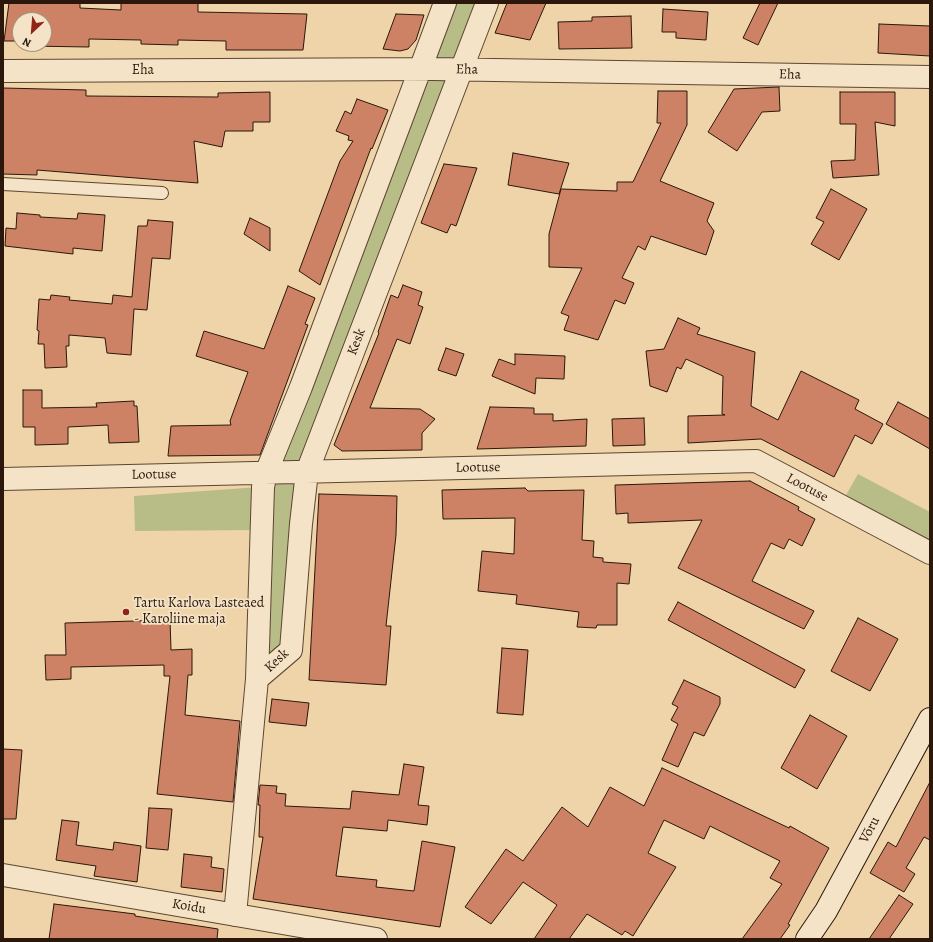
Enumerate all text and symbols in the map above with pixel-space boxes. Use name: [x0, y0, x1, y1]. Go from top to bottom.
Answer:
north arrow: [12, 12, 52, 52]
text: N: [20, 34, 34, 51]
street label: Eha: [456, 61, 478, 79]
street label: Eha: [132, 63, 154, 79]
street label: Eha: [779, 66, 801, 84]
street label: Kesk: [344, 326, 370, 358]
street label: Lootuse: [455, 459, 501, 477]
street label: Lootuse: [131, 466, 177, 484]
street label: Lootuse: [783, 470, 831, 506]
place label: Tartu Karlova Lasteaed - Karoliine maja: [134, 596, 264, 628]
marker: Tartu Karlova Lasteaed - Karoliine maja: [121, 607, 131, 617]
street label: Kesk: [261, 646, 293, 676]
street label: Võru: [856, 814, 884, 846]
street label: Koidu: [171, 896, 207, 918]

